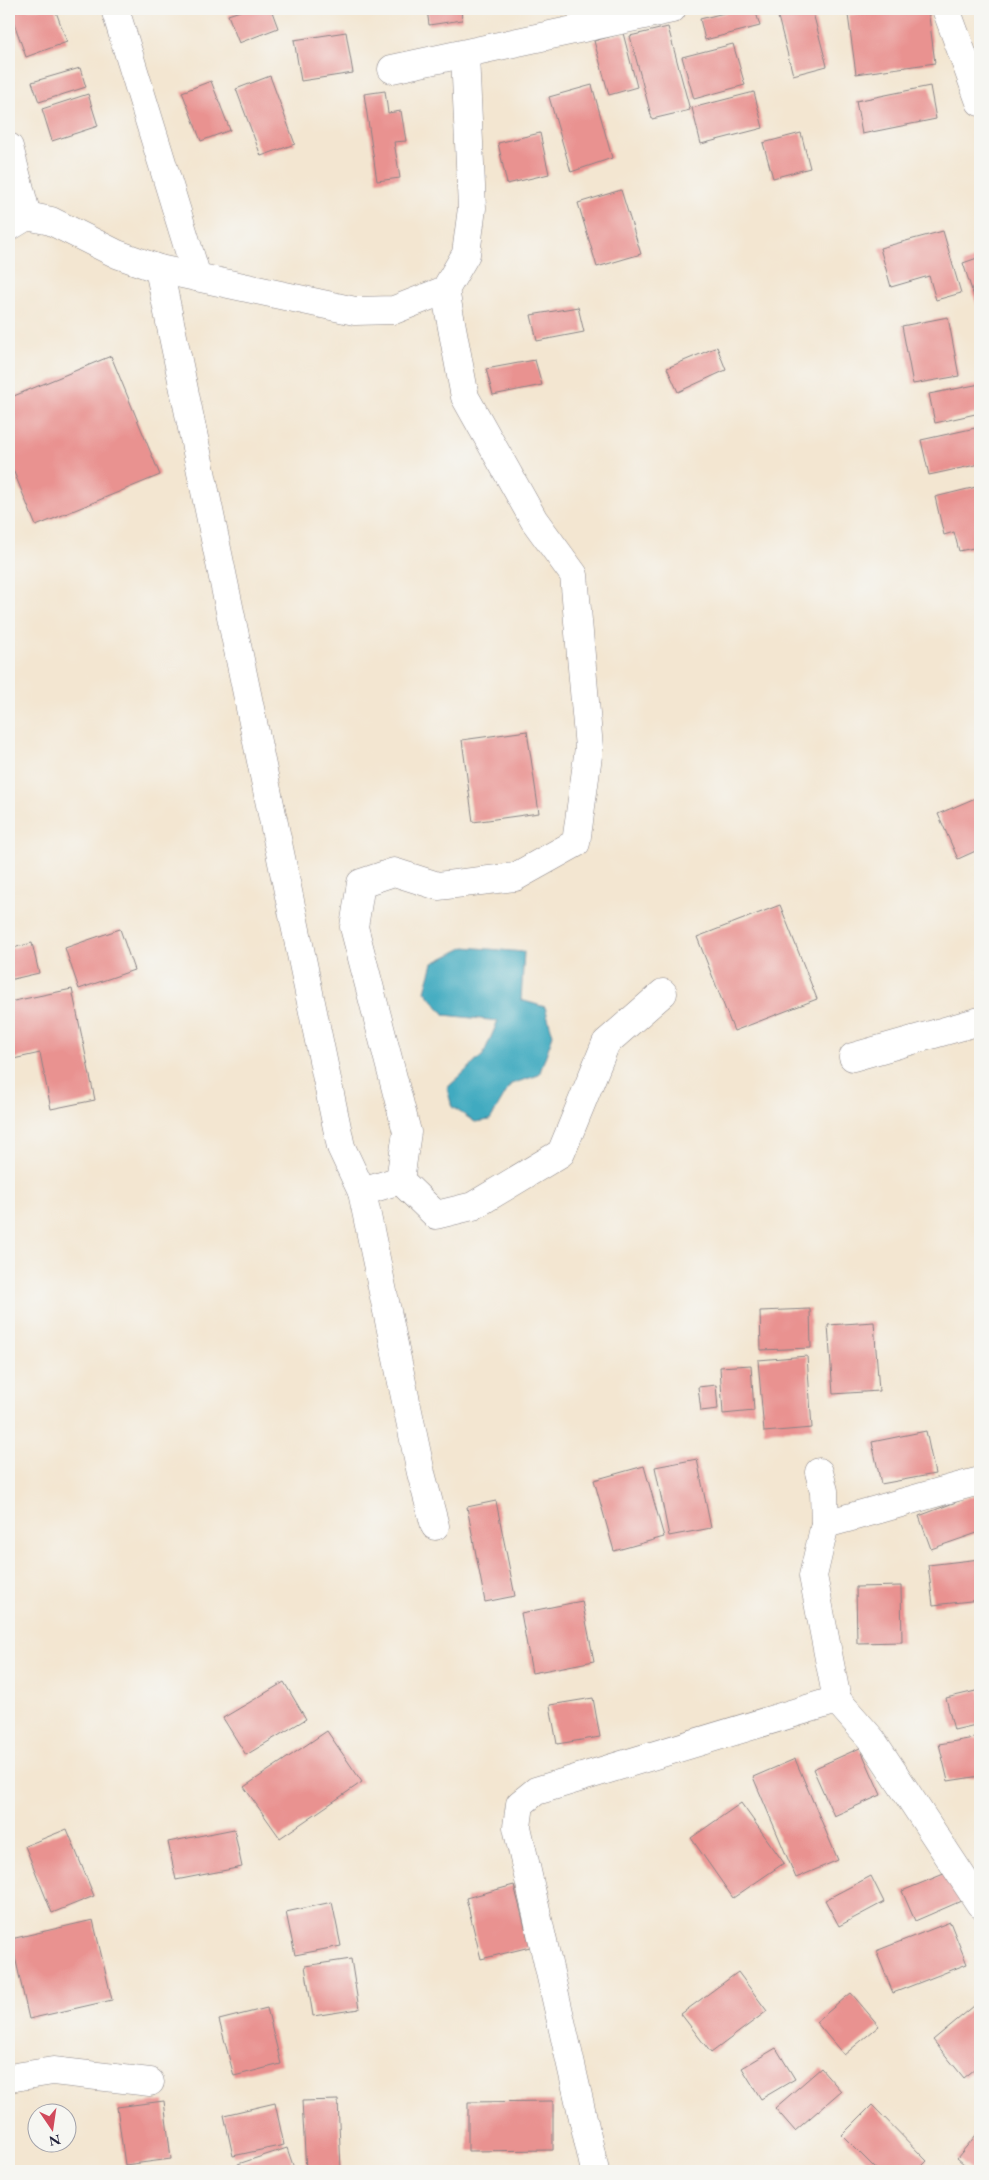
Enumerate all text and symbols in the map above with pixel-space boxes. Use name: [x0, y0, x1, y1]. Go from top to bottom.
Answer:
north arrow: [28, 2102, 78, 2152]
text: N: [47, 2131, 62, 2151]

